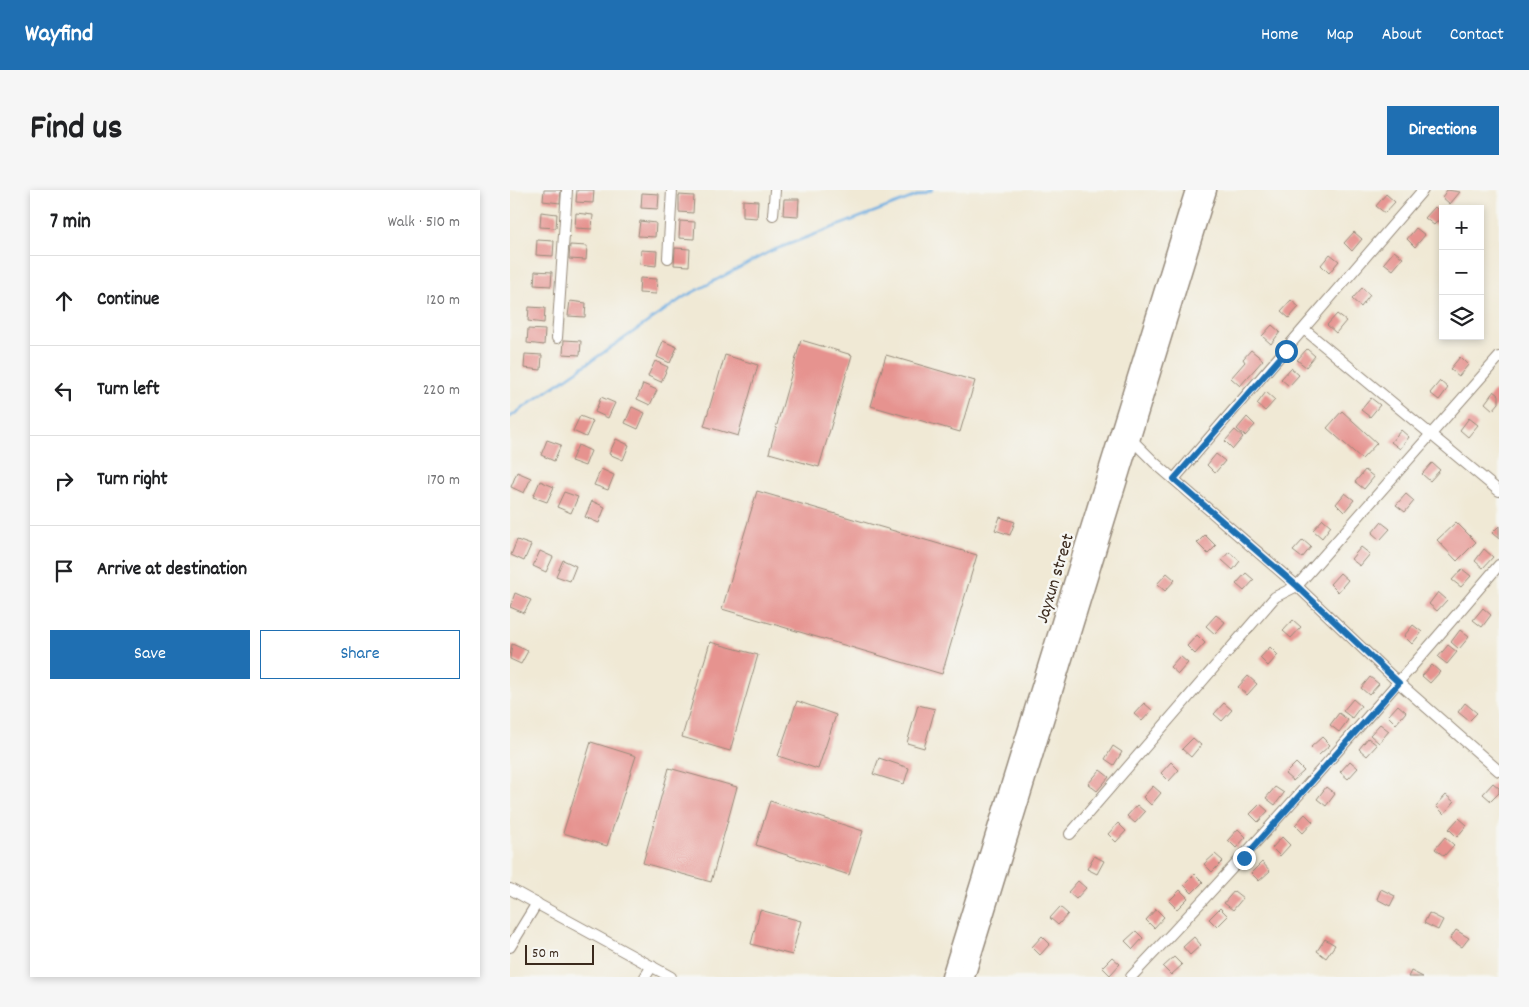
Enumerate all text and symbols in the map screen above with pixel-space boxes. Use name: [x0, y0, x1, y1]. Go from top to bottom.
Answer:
text: Wayfind: [25, 18, 93, 52]
text: Home: [1261, 23, 1298, 48]
text: Map: [1326, 23, 1354, 48]
text: About: [1382, 23, 1422, 48]
text: Contact: [1450, 23, 1504, 48]
text: Find us: [30, 105, 122, 155]
button: Directions: [1387, 106, 1499, 155]
map controls: [1439, 205, 1484, 340]
button: +: [1439, 205, 1484, 250]
text: 7 min: [50, 208, 91, 238]
text: Walk · 510 m: [388, 211, 460, 234]
button: −: [1439, 250, 1484, 295]
icon: ahead: [50, 287, 78, 315]
text: Continue: [97, 287, 159, 314]
text: 120 m: [426, 289, 460, 312]
button: layers: [1439, 295, 1484, 340]
route start: [1275, 340, 1298, 363]
icon: left: [50, 377, 78, 405]
text: Turn left: [97, 377, 160, 404]
text: 220 m: [423, 379, 460, 402]
icon: right: [50, 467, 78, 495]
text: Turn right: [97, 467, 168, 494]
text: 170 m: [427, 469, 460, 492]
street label: Jayxun street: [1031, 530, 1082, 627]
icon: arrive: [50, 557, 78, 585]
text: Arrive at destination: [97, 557, 247, 584]
button: Save: [50, 630, 250, 679]
button: Share: [260, 630, 460, 679]
route end: [1233, 847, 1256, 870]
scale bar: [525, 942, 594, 965]
text: 50 m: [532, 944, 559, 964]

